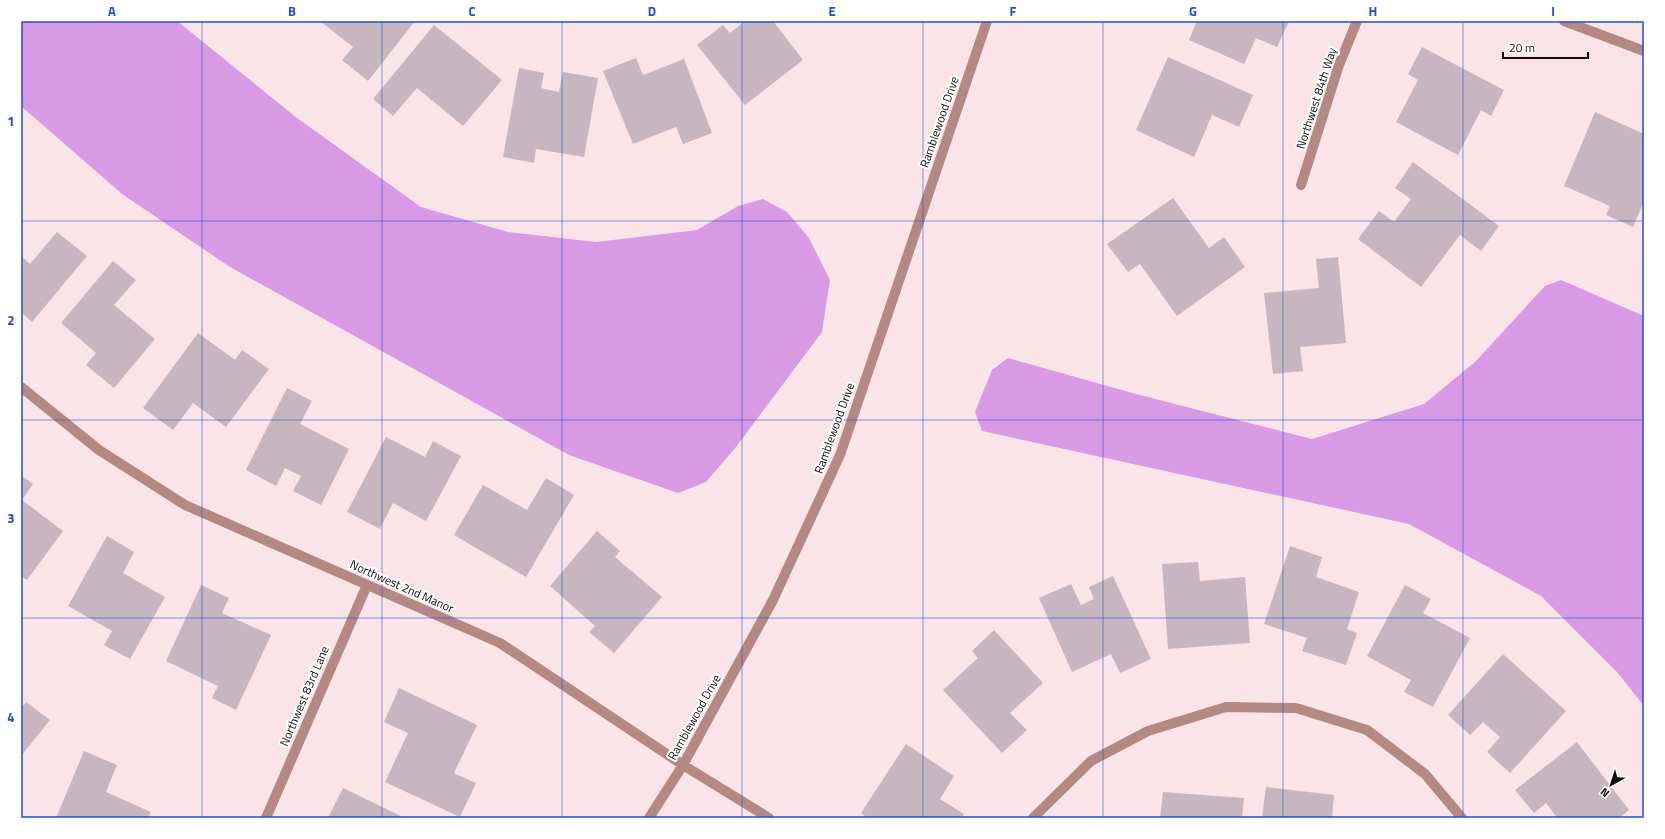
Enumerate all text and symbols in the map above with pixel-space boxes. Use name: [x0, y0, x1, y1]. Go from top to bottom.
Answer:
text: A: [108, 1, 116, 21]
text: B: [288, 1, 296, 21]
text: C: [468, 1, 476, 21]
text: D: [648, 1, 656, 21]
text: E: [828, 1, 836, 21]
text: F: [1010, 1, 1017, 21]
text: G: [1189, 1, 1197, 21]
text: H: [1369, 1, 1377, 21]
text: I: [1551, 1, 1555, 21]
scale bar: [1503, 34, 1588, 60]
text: 20 m: [1509, 38, 1535, 57]
street label: Northwest 84th Way: [1291, 45, 1341, 151]
street label: Ramblewood Drive: [914, 74, 964, 170]
text: 1: [7, 111, 15, 131]
text: 2: [7, 310, 15, 330]
street label: Ramblewood Drive: [809, 380, 859, 476]
text: 3: [7, 508, 15, 528]
street label: Northwest 2nd Manor: [347, 555, 457, 617]
street label: Northwest 83rd Lane: [274, 643, 334, 749]
street label: Ramblewood Drive: [663, 671, 725, 763]
text: 4: [7, 707, 15, 727]
north arrow: [1591, 765, 1631, 805]
text: N: [1597, 784, 1613, 801]

